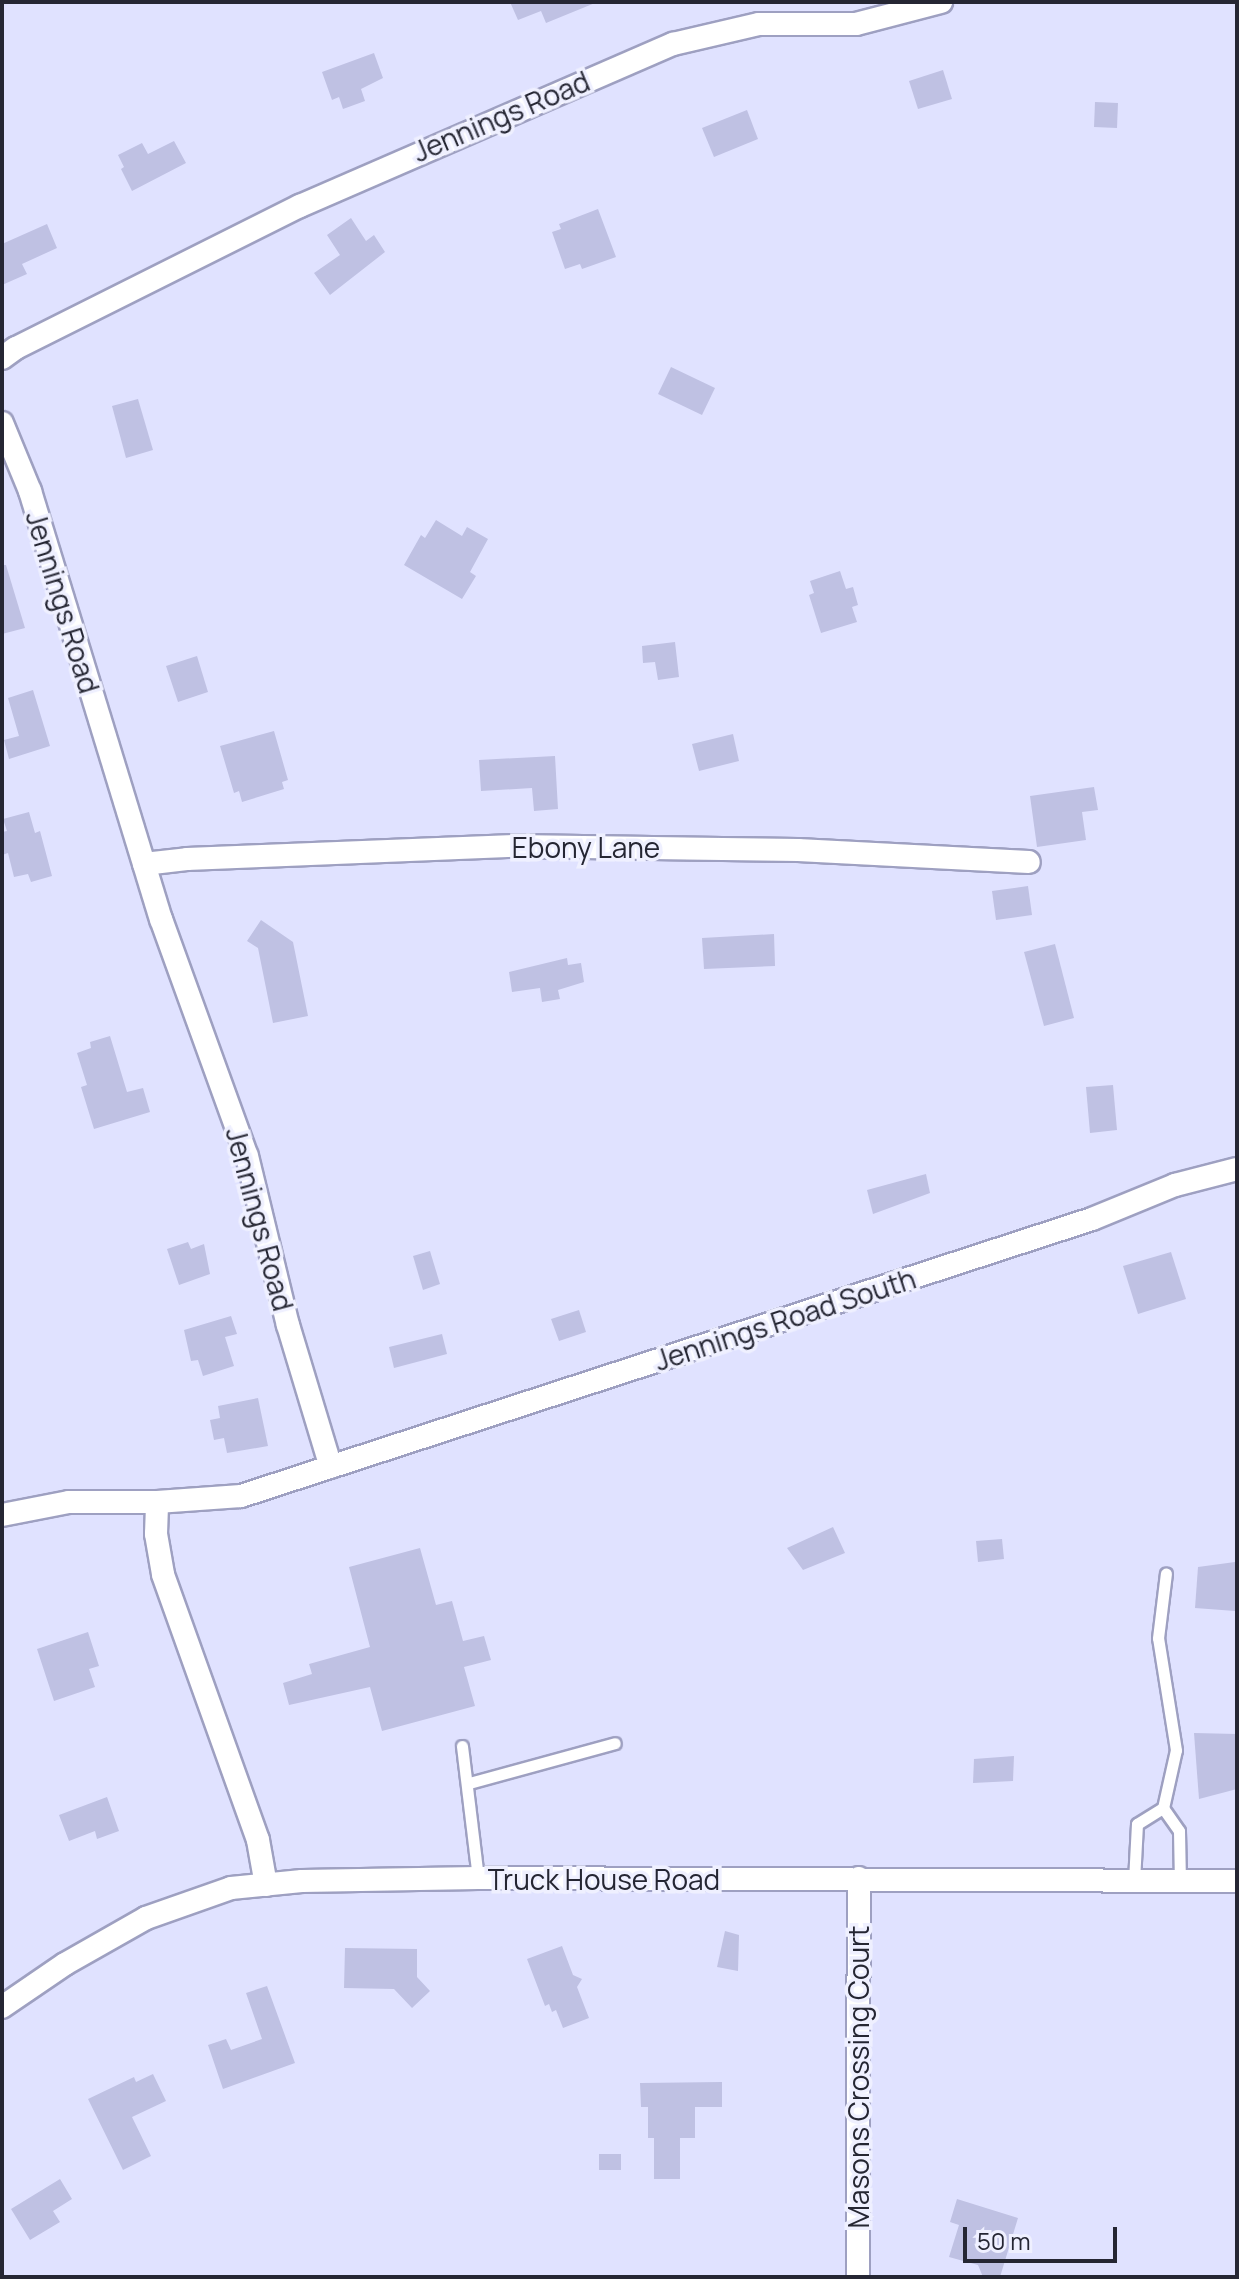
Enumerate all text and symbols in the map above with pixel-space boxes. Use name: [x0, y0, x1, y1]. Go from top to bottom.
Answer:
street label: Jennings Road: [408, 64, 594, 168]
street label: Jennings Road: [19, 507, 107, 697]
street label: Ebony Lane: [512, 830, 660, 864]
street label: Jennings Road: [219, 1124, 301, 1314]
street label: Jennings Road South: [650, 1261, 920, 1377]
street label: Truck House Road: [488, 1862, 720, 1896]
street label: Masons Crossing Court: [841, 1926, 875, 2228]
scale bar: [967, 2211, 1121, 2261]
text: 50 m: [977, 2224, 1031, 2257]

